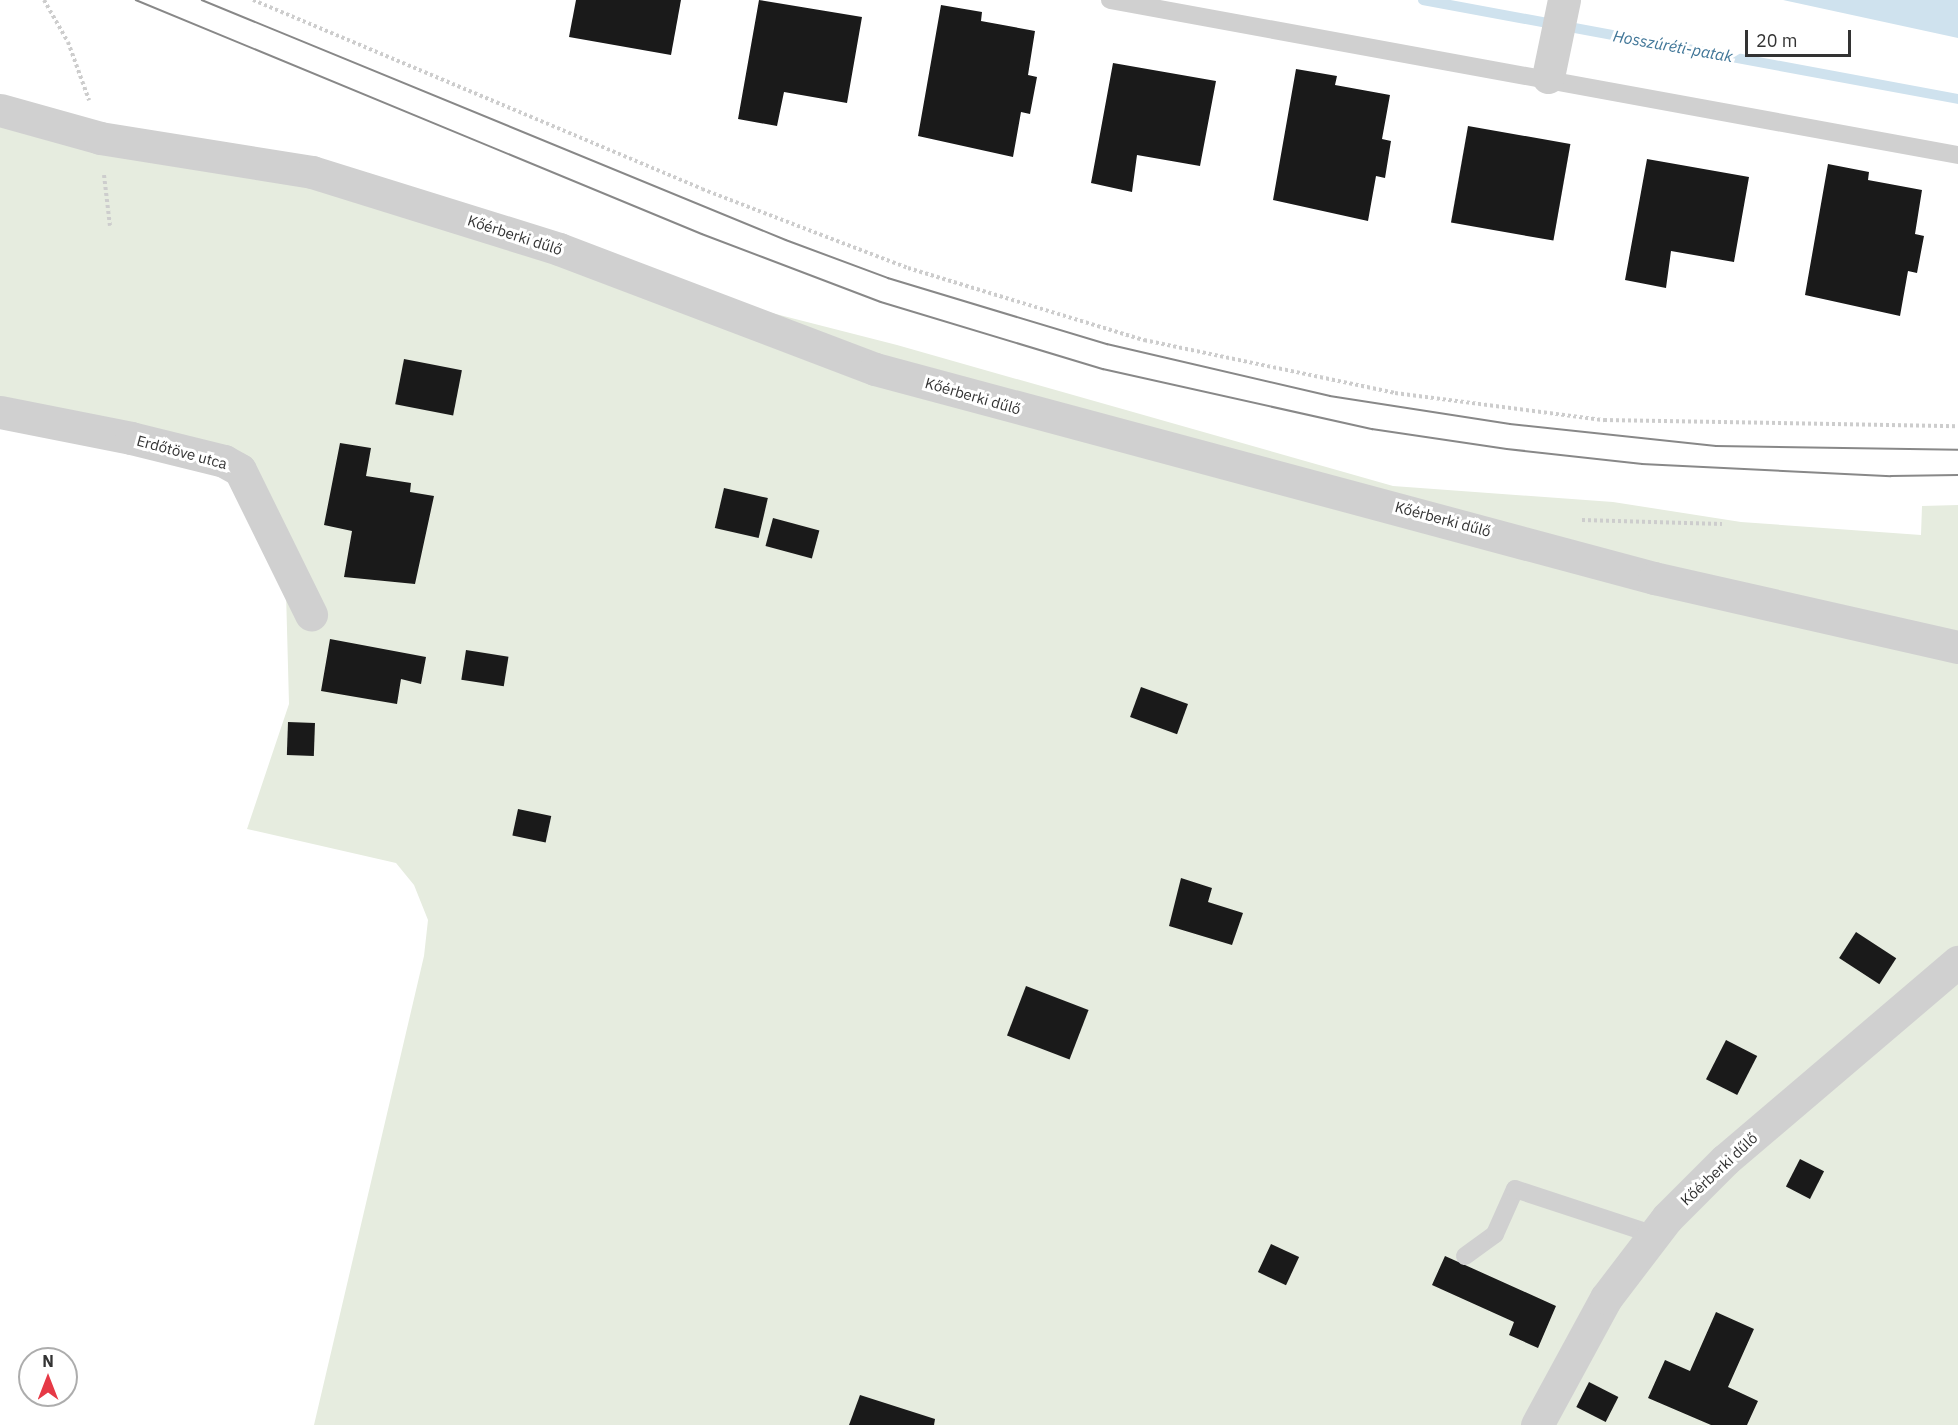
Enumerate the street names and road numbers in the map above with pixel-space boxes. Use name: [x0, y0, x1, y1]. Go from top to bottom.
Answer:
street label: Kőérberki dűlő: [465, 211, 565, 259]
street label: Kőérberki dűlő: [923, 374, 1023, 418]
street label: Erdőtöve utca: [135, 431, 229, 473]
street label: Kőérberki dűlő: [1393, 498, 1493, 540]
street label: Kőérberki dűlő: [1677, 1129, 1761, 1209]

